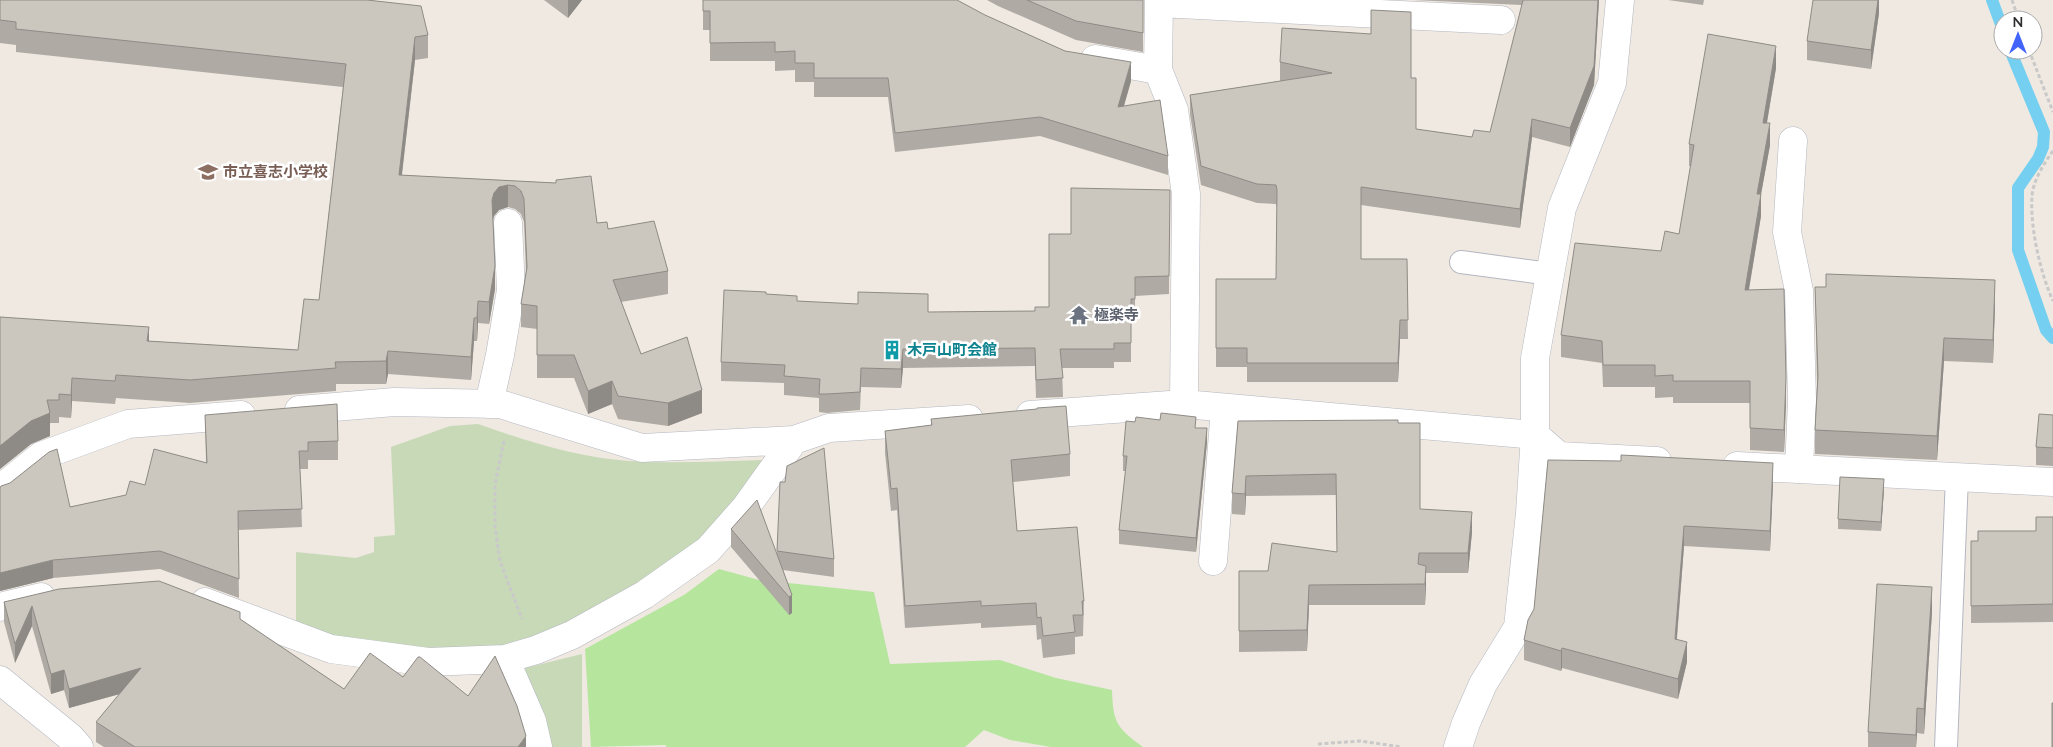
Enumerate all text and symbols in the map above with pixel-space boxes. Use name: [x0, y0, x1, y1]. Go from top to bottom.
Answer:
north arrow: [1993, 10, 2043, 60]
text: N: [2013, 13, 2023, 30]
school or university icon: 市立喜志小学校: [197, 161, 219, 183]
place label: 市立喜志小学校: [223, 162, 328, 180]
temple icon: 極楽寺: [1068, 304, 1090, 326]
place label: 極楽寺: [1094, 305, 1139, 323]
building icon: 木戸山町会館: [881, 339, 903, 361]
place label: 木戸山町会館: [907, 340, 997, 358]

